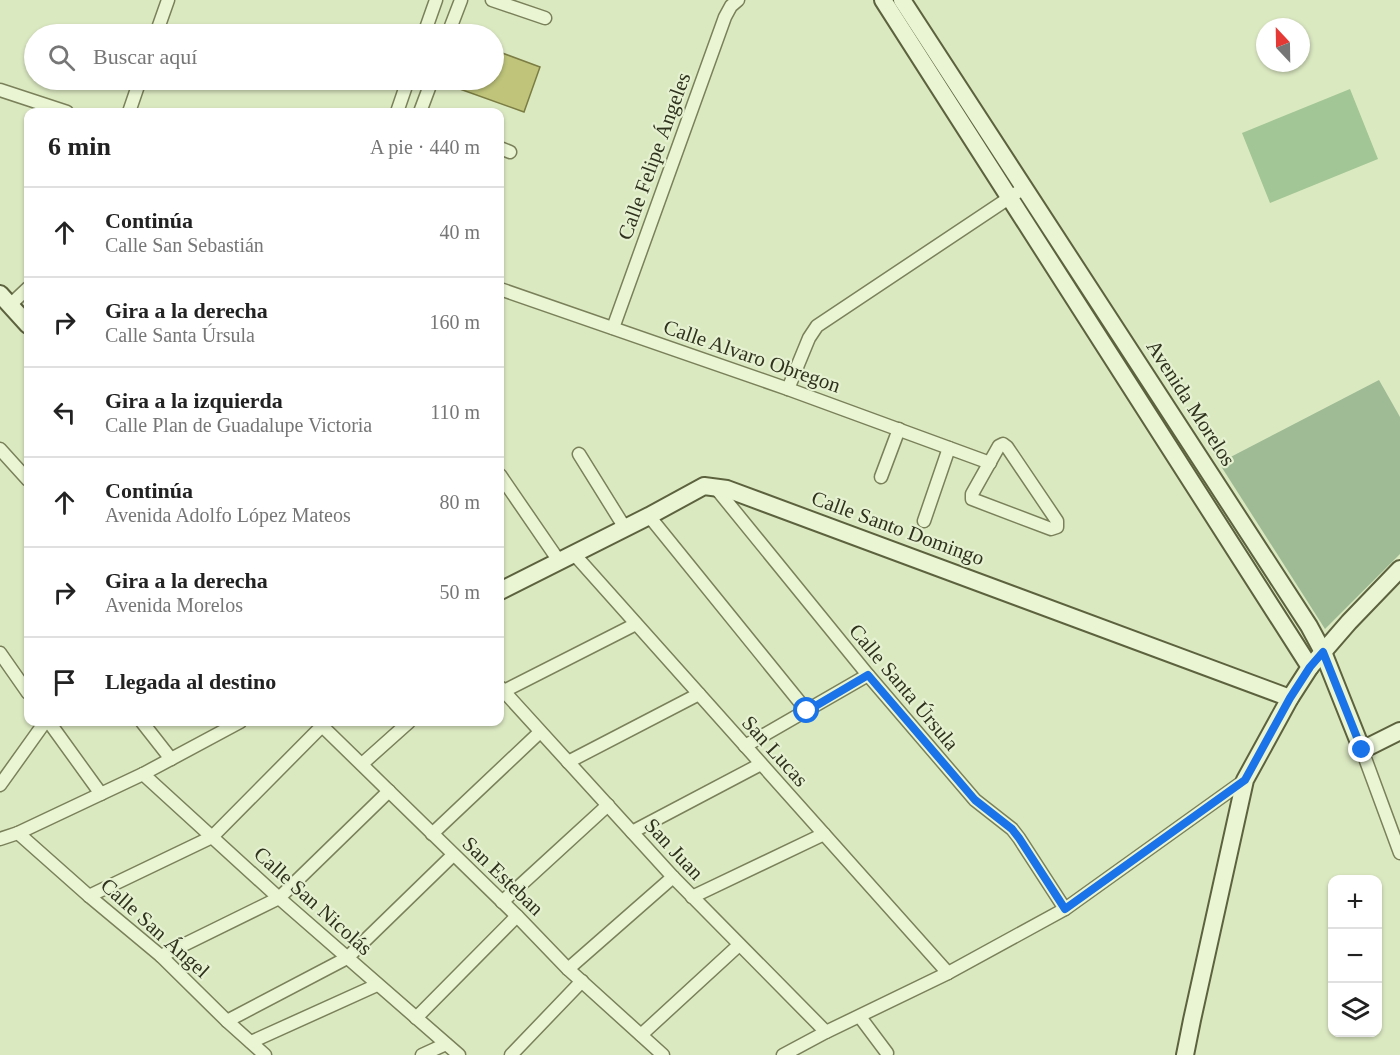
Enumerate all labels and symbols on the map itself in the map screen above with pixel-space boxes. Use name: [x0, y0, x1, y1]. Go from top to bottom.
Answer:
north arrow: [1256, 18, 1310, 72]
street label: Calle Felipe Ángeles: [613, 69, 695, 243]
street label: Calle Alvaro Obregon: [660, 314, 844, 398]
street label: Avenida Morelos: [1141, 336, 1241, 470]
street label: Calle Santo Domingo: [808, 486, 988, 570]
street label: Calle Santa Úrsula: [844, 619, 964, 756]
route start: [793, 697, 819, 723]
street label: San Lucas: [737, 711, 813, 791]
route end: [1348, 736, 1374, 762]
street label: San Juan: [640, 813, 709, 885]
street label: San Esteban: [458, 832, 549, 921]
street label: Calle San Nicolás: [249, 842, 377, 960]
street label: Calle San Ángel: [96, 873, 214, 983]

